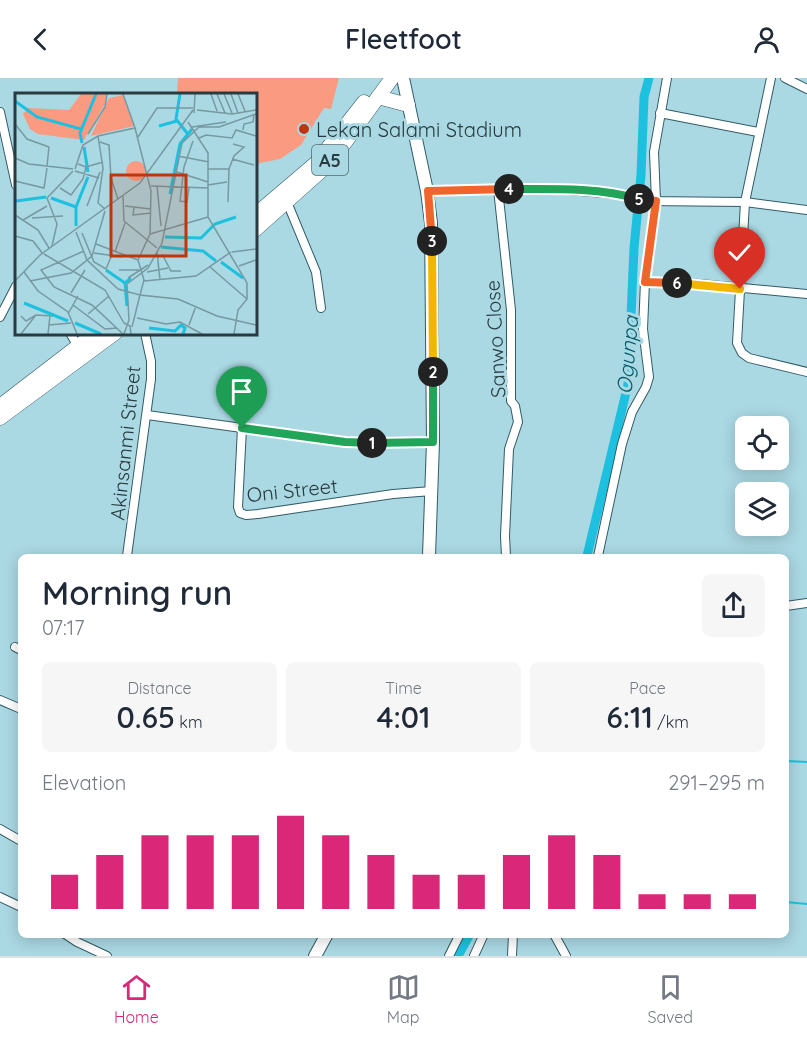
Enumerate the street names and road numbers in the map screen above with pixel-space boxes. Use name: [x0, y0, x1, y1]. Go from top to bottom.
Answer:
road number: A5: [312, 145, 348, 175]
street label: Sanwo Close: [479, 280, 511, 398]
street label: Akinsanmi Street: [104, 364, 146, 522]
street label: Oni Street: [245, 473, 339, 507]

